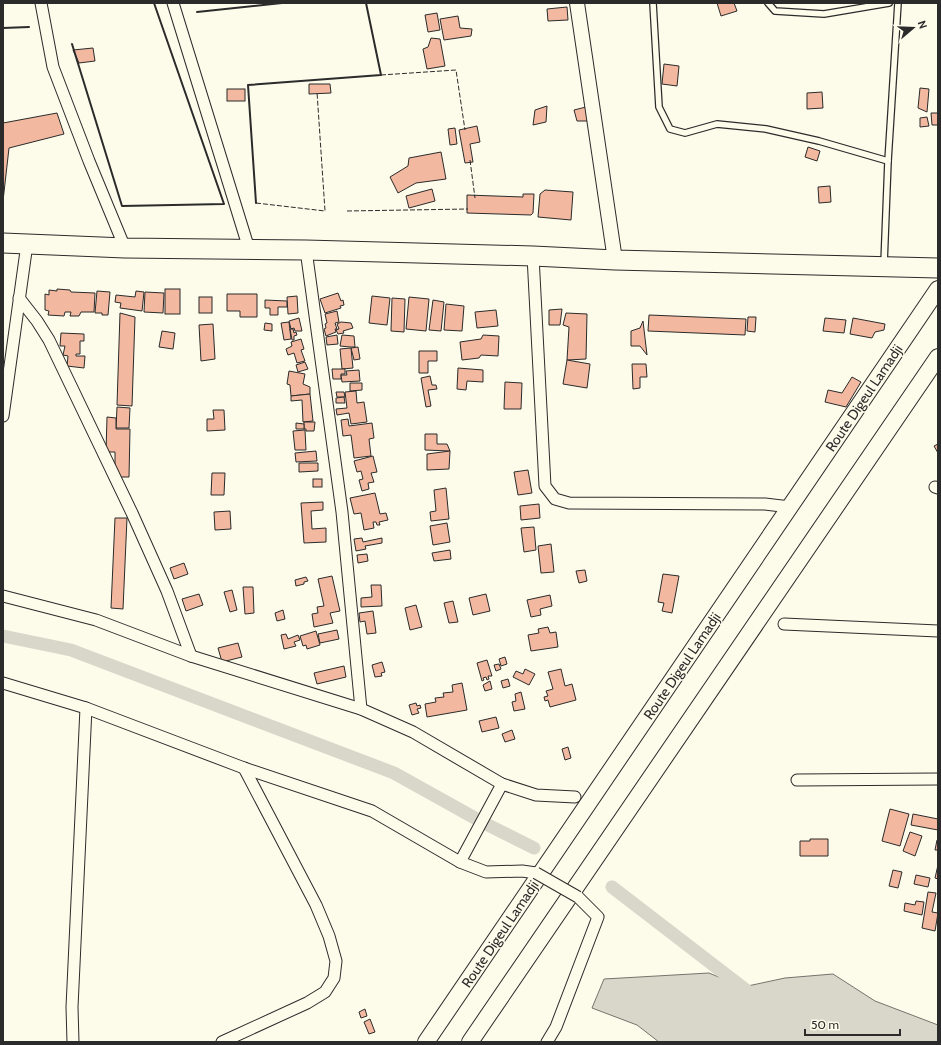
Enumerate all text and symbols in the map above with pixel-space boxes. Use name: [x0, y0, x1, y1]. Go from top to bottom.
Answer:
north arrow: [893, 8, 933, 48]
text: N: [915, 19, 930, 31]
street label: Route Digeul Lamadji: [821, 341, 907, 455]
street label: Route Digeul Lamadji: [639, 609, 725, 723]
street label: Route Digeul Lamadji: [457, 877, 543, 991]
scale bar: [805, 1011, 900, 1037]
text: 50 m: [811, 1017, 839, 1032]

